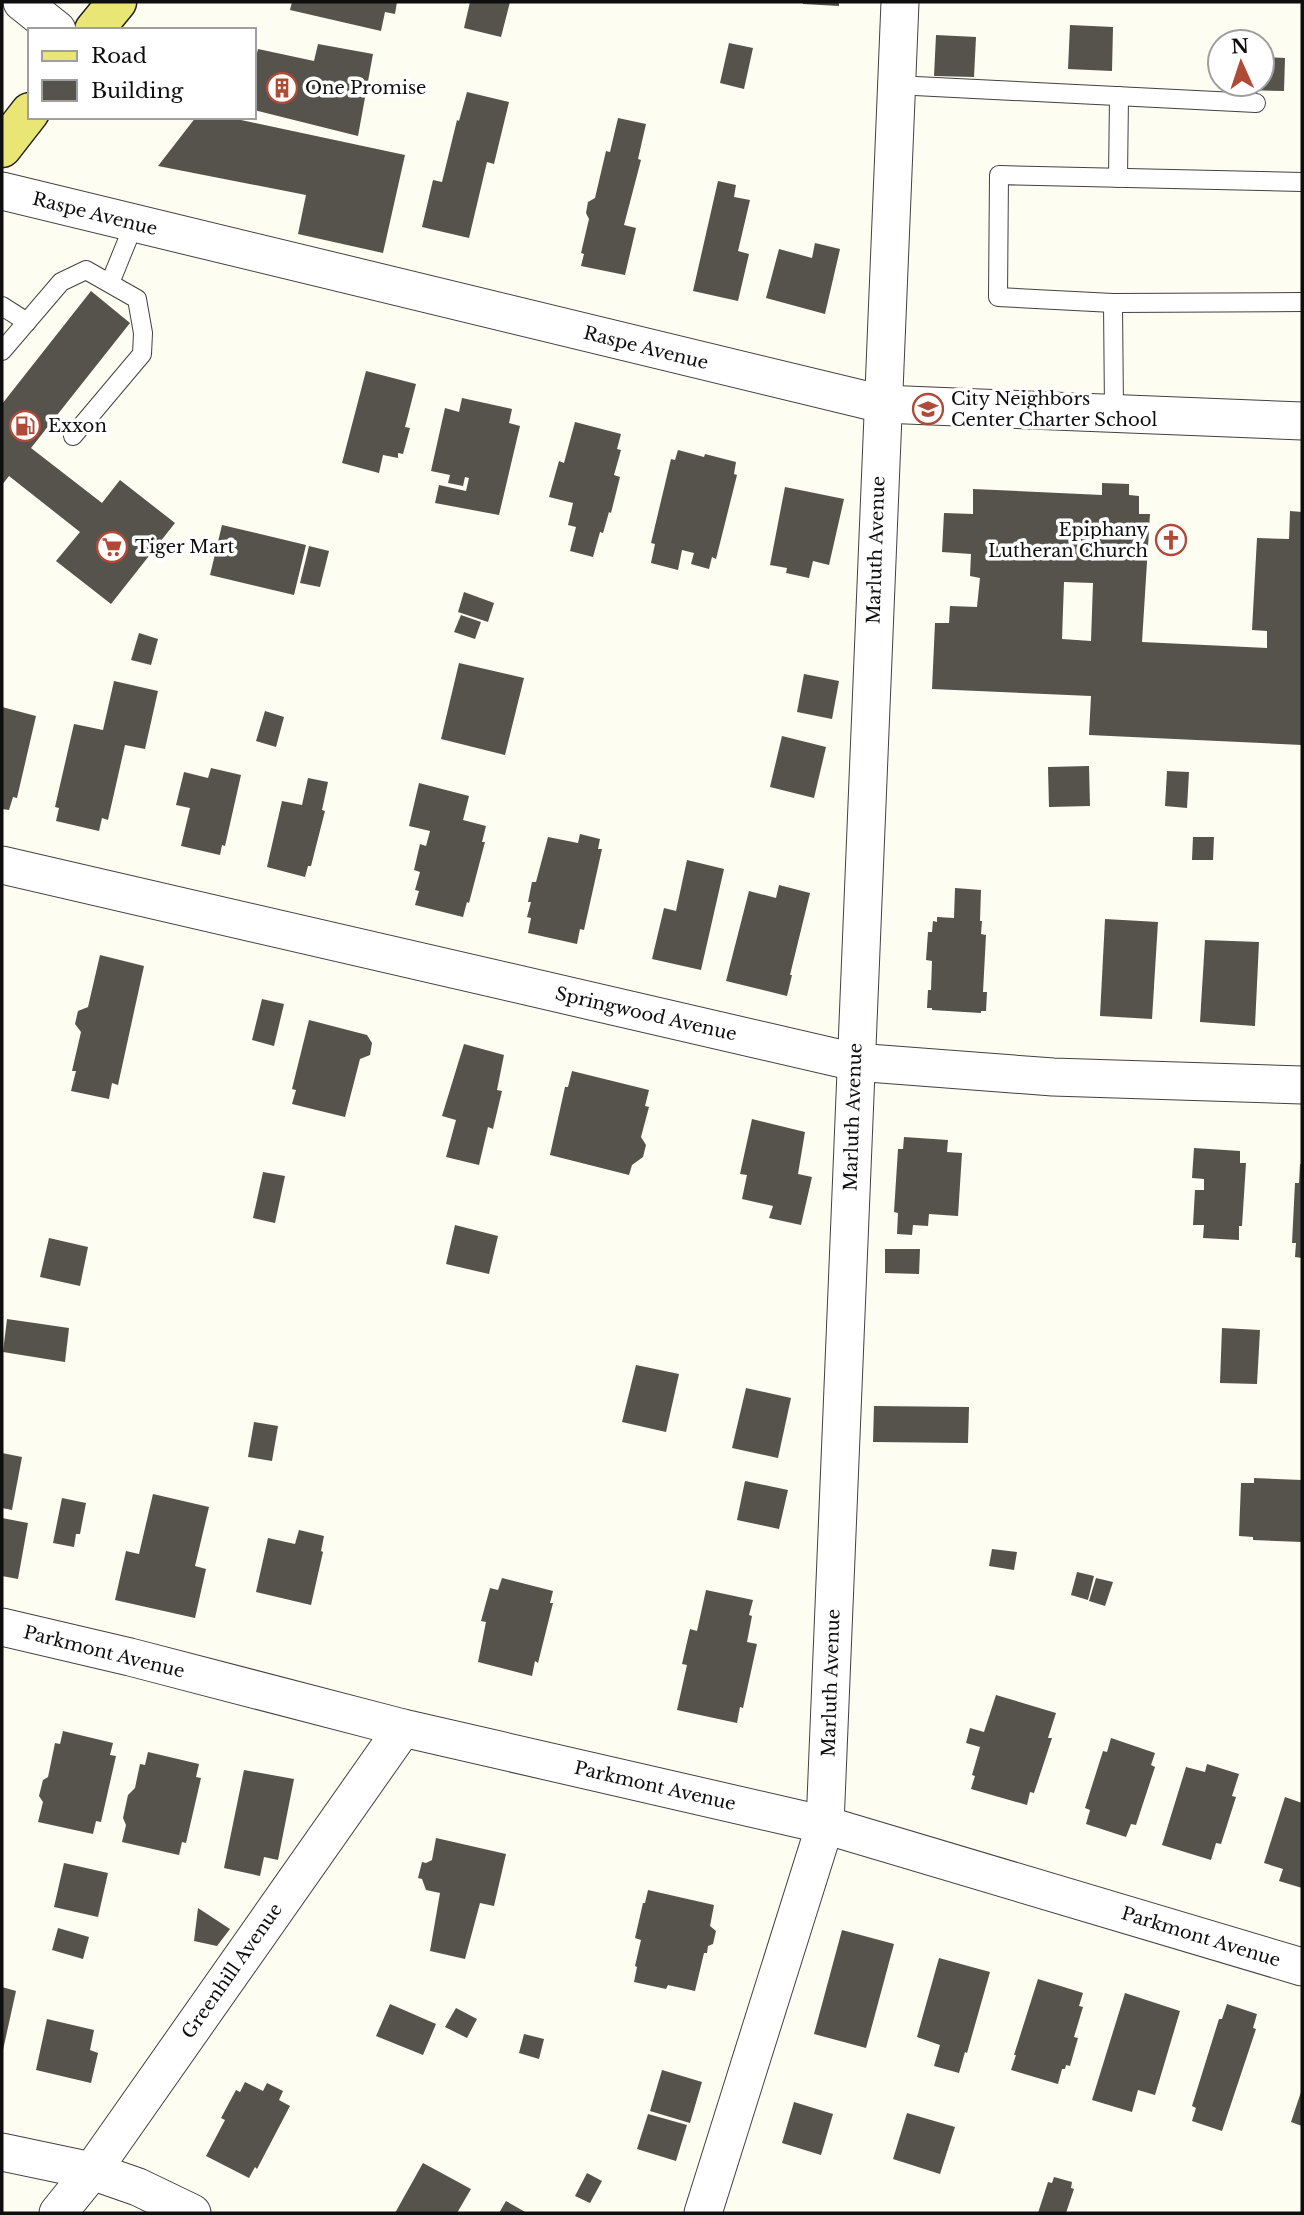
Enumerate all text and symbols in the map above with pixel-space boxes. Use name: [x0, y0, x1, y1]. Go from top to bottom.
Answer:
legend: [28, 28, 256, 119]
north arrow: [1206, 28, 1276, 98]
text: N: [1231, 35, 1250, 58]
text: Road: [91, 43, 147, 69]
building icon: One Promise: [265, 71, 299, 105]
place label: One Promise: [305, 77, 426, 99]
text: Building: [91, 78, 184, 104]
street label: Raspe Avenue: [30, 188, 160, 240]
street label: Raspe Avenue: [581, 322, 711, 374]
place label: City Neighbors Center Charter School: [951, 388, 1158, 431]
school or university icon: City Neighbors Center Charter School: [911, 392, 945, 426]
fuel station icon: Exxon: [8, 409, 42, 443]
place label: Exxon: [48, 415, 107, 437]
street label: Marluth Avenue: [862, 476, 890, 624]
place label: Epiphany Lutheran Church: [988, 519, 1148, 562]
church icon: Epiphany Lutheran Church: [1154, 523, 1188, 557]
supermarket icon: Tiger Mart: [95, 530, 129, 564]
place label: Tiger Mart: [135, 536, 235, 558]
street label: Springwood Avenue: [553, 982, 739, 1046]
street label: Marluth Avenue: [839, 1043, 867, 1191]
street label: Marluth Avenue: [817, 1609, 845, 1757]
street label: Parkmont Avenue: [21, 1621, 187, 1683]
street label: Parkmont Avenue: [572, 1757, 738, 1815]
street label: Greenhill Avenue: [177, 1899, 287, 2043]
street label: Parkmont Avenue: [1119, 1902, 1283, 1972]

